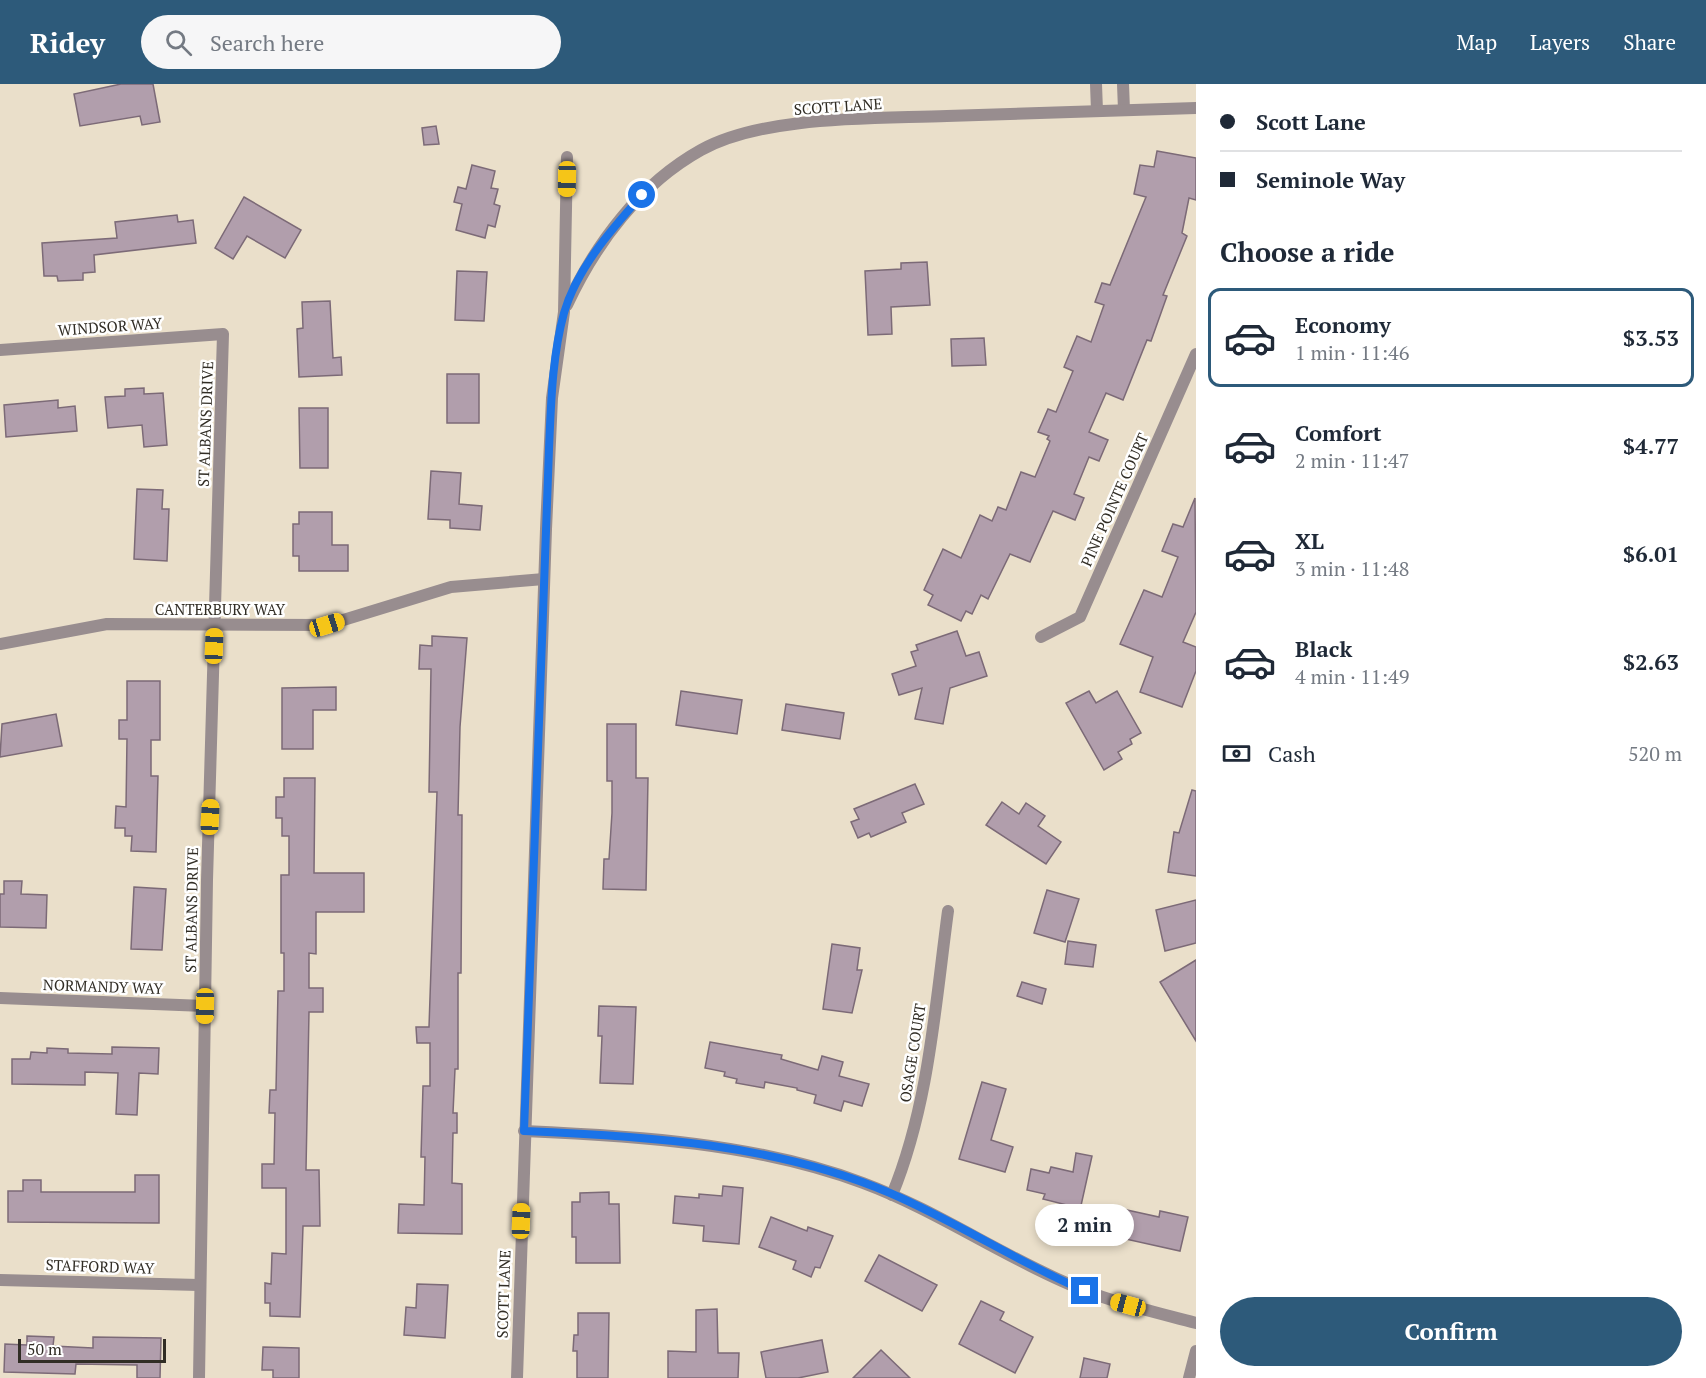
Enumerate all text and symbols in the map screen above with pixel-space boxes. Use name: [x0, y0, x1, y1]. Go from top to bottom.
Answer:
search box: [141, 15, 561, 69]
text: Ridey: [30, 24, 105, 61]
icon: search: [162, 26, 195, 59]
text: Search here: [210, 28, 324, 57]
text: Map: [1456, 28, 1497, 56]
text: Layers: [1530, 28, 1590, 56]
text: Share: [1623, 28, 1676, 56]
street label: SCOTT LANE: [793, 93, 883, 119]
text: Scott Lane: [1256, 107, 1366, 136]
car: [558, 161, 576, 197]
text: Seminole Way: [1256, 165, 1405, 194]
route start: [628, 181, 655, 208]
text: Choose a ride: [1220, 234, 1395, 270]
text: Economy: [1295, 310, 1391, 339]
icon: car: [1223, 311, 1277, 365]
street label: WINDSOR WAY: [57, 312, 163, 340]
text: $3.53: [1623, 323, 1679, 352]
text: 1 min · 11:46: [1295, 339, 1409, 366]
street label: ST ALBANS DRIVE: [193, 361, 217, 487]
text: Comfort: [1295, 418, 1381, 447]
icon: car: [1223, 419, 1277, 473]
street label: PINE POINTE COURT: [1076, 430, 1152, 569]
text: $4.77: [1623, 431, 1679, 460]
text: 2 min · 11:47: [1295, 447, 1409, 474]
text: XL: [1295, 526, 1324, 555]
icon: car: [1223, 527, 1277, 581]
text: $6.01: [1623, 539, 1679, 568]
text: 3 min · 11:48: [1295, 555, 1409, 582]
street label: CANTERBURY WAY: [155, 599, 286, 619]
car: [307, 611, 347, 639]
car: [204, 628, 224, 664]
text: Black: [1295, 634, 1352, 663]
icon: car: [1223, 635, 1277, 689]
text: $2.63: [1623, 647, 1679, 676]
text: 4 min · 11:49: [1295, 663, 1409, 690]
icon: cash: [1220, 737, 1253, 770]
text: Cash: [1268, 739, 1316, 768]
text: 520 m: [1628, 740, 1682, 767]
car: [200, 799, 220, 835]
street label: ST ALBANS DRIVE: [180, 847, 202, 973]
street label: NORMANDY WAY: [43, 974, 164, 998]
car: [196, 988, 214, 1024]
street label: OSAGE COURT: [894, 1002, 930, 1104]
car: [511, 1203, 531, 1239]
callout: 2 min: [1036, 1204, 1134, 1246]
text: 2 min: [1057, 1211, 1112, 1238]
street label: SCOTT LANE: [491, 1249, 515, 1339]
street label: STAFFORD WAY: [45, 1254, 155, 1278]
route end: [1071, 1277, 1098, 1304]
car: [1108, 1292, 1148, 1318]
button: Confirm: [1220, 1297, 1682, 1366]
scale bar: [18, 1336, 166, 1364]
text: 50 m: [27, 1338, 62, 1360]

